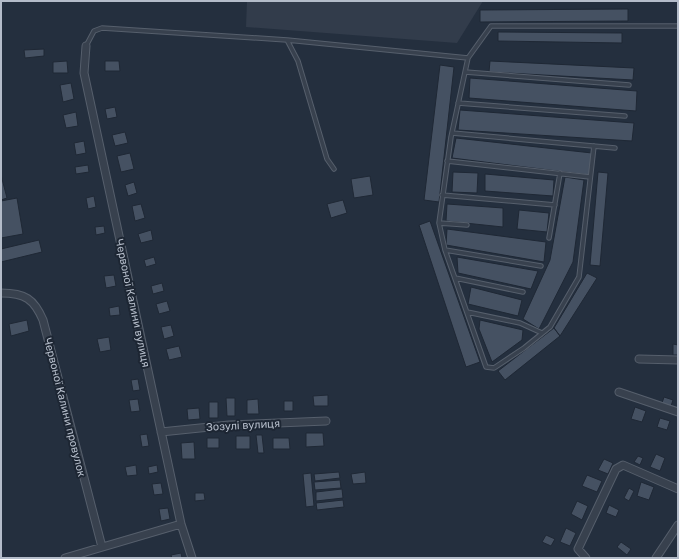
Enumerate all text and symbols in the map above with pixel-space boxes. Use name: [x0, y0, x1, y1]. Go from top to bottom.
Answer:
street label: Червоної Калини вулиця: [113, 238, 152, 368]
street label: Червоної Калини провулок: [41, 336, 88, 478]
street label: Зозулі вулиця: [206, 417, 280, 434]

